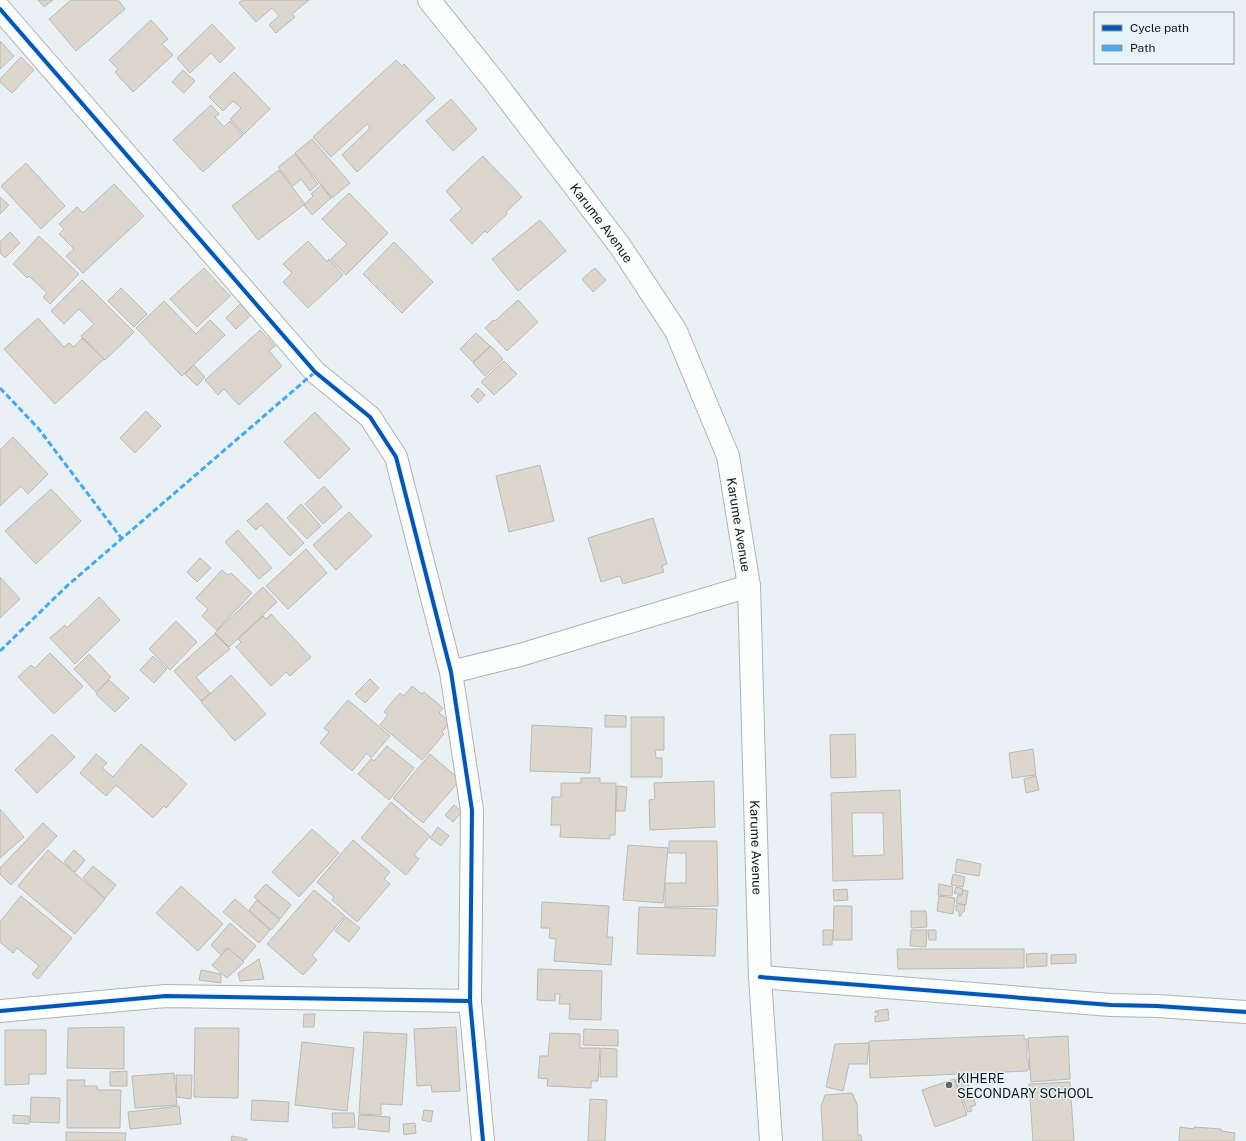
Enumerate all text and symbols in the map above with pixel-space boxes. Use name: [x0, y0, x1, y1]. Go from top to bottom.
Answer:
legend: [1094, 12, 1234, 64]
text: Cycle path: [1130, 21, 1189, 35]
text: Path: [1130, 41, 1156, 55]
street label: Karume Avenue: [567, 180, 636, 265]
street label: Karume Avenue: [724, 476, 754, 573]
street label: Karume Avenue: [748, 800, 765, 895]
place label: KIHERE SECONDARY SCHOOL: [957, 1071, 1093, 1101]
marker: KIHERE SECONDARY SCHOOL: [944, 1080, 954, 1090]

